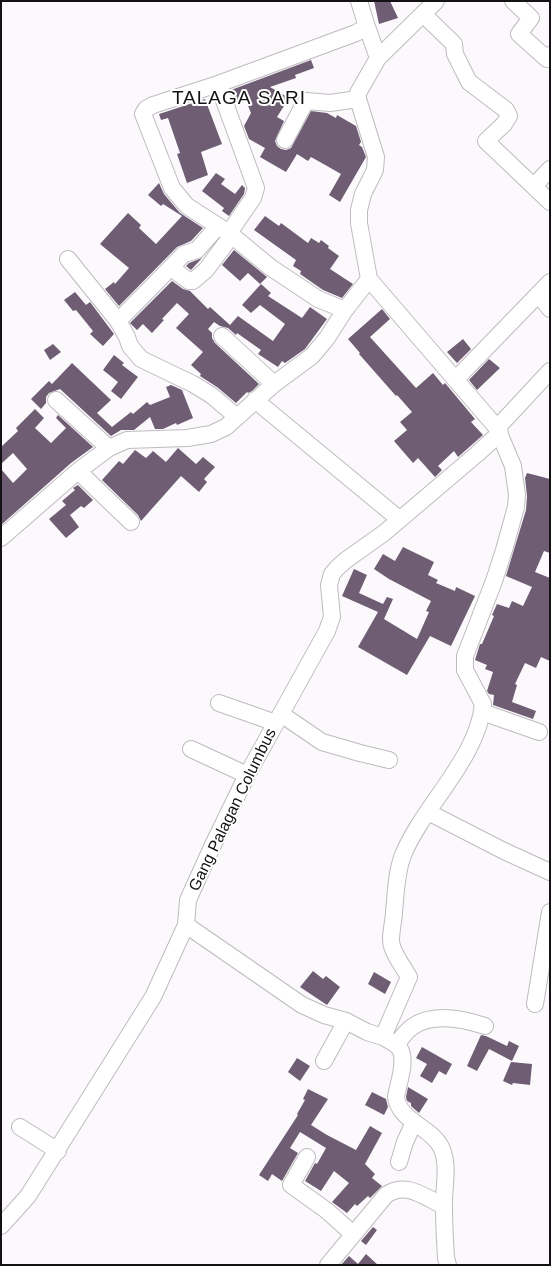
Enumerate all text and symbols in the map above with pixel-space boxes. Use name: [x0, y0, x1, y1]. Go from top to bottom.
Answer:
district label: TALAGA SARI: [171, 88, 307, 110]
street label: Gang Palagan Columbus: [185, 725, 281, 895]

